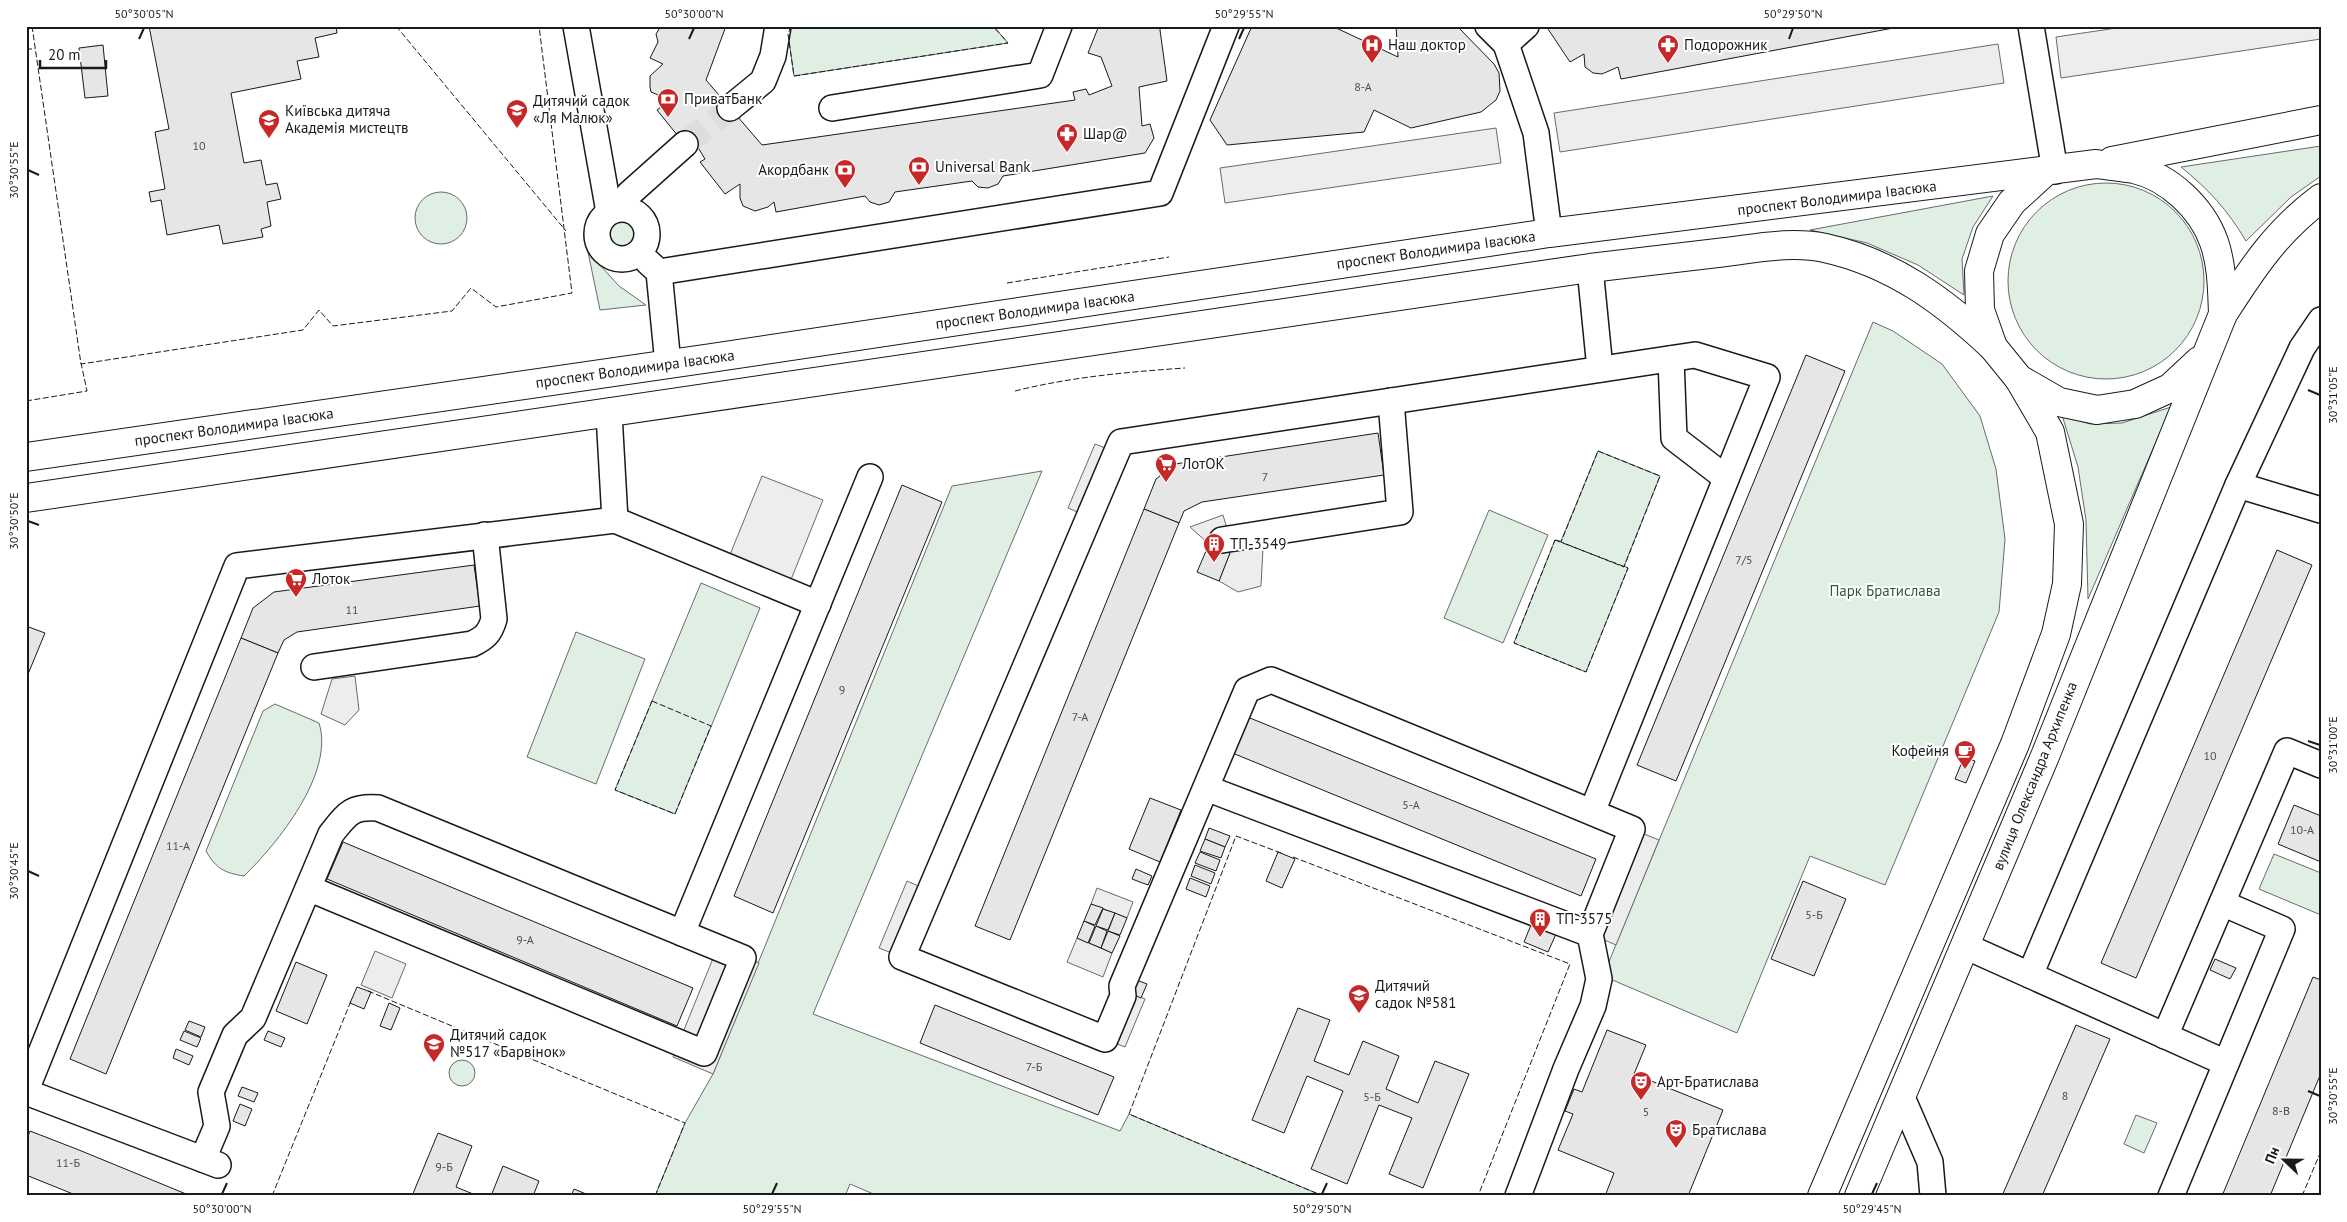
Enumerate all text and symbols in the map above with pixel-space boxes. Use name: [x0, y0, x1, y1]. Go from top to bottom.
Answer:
text: 50°30'05"N: [114, 6, 174, 21]
text: 50°30'00"N: [664, 6, 724, 21]
text: 50°29'55"N: [1214, 6, 1274, 21]
text: 50°29'50"N: [1763, 6, 1823, 21]
hospital icon: Наш доктор: [1360, 33, 1384, 64]
pharmacy icon: Подорожник: [1656, 33, 1680, 64]
place label: Наш доктор: [1388, 35, 1466, 54]
place label: Подорожник: [1684, 35, 1768, 54]
scale bar: [40, 38, 106, 70]
text: 20 m: [48, 45, 81, 64]
house number: 8-А: [1354, 79, 1372, 94]
bank icon: ПриватБанк: [656, 87, 680, 118]
place label: ПриватБанк: [684, 89, 763, 108]
place label: Дитячий садок «Ля Малюк»: [533, 91, 630, 127]
school or university icon: Дитячий садок «Ля Малюк»: [505, 98, 529, 129]
place label: Київська дитяча Академія мистецтв: [285, 101, 408, 137]
school or university icon: Київська дитяча Академія мистецтв: [257, 108, 281, 139]
pharmacy icon: Шар@: [1055, 122, 1079, 153]
place label: Шар@: [1083, 124, 1128, 143]
house number: 10: [192, 138, 206, 153]
text: 30°30'55"E: [6, 141, 21, 199]
bank icon: Universal Bank: [907, 155, 931, 186]
place label: Universal Bank: [935, 157, 1031, 176]
bank icon: Акордбанк: [833, 158, 857, 189]
place label: Акордбанк: [758, 160, 830, 179]
street label: проспект Володимира Івасюка: [1736, 176, 1938, 219]
street label: проспект Володимира Івасюка: [1335, 226, 1537, 273]
street label: проспект Володимира Івасюка: [934, 286, 1136, 333]
street label: проспект Володимира Івасюка: [534, 345, 736, 392]
text: 30°31'05"E: [2325, 366, 2340, 424]
street label: проспект Володимира Івасюка: [133, 403, 335, 450]
supermarket icon: ЛотОК: [1154, 452, 1178, 483]
place label: ЛотОК: [1181, 454, 1225, 473]
house number: 7: [1262, 469, 1268, 484]
text: 30°30'50"E: [6, 492, 21, 550]
building icon: ТП-3549: [1202, 532, 1226, 563]
place label: ТП-3549: [1230, 534, 1286, 553]
house number: 7/5: [1735, 552, 1753, 567]
supermarket icon: Лоток: [284, 567, 308, 598]
place label: Лоток: [311, 569, 351, 588]
park label: Парк Братислава: [1829, 581, 1941, 600]
house number: 11: [345, 602, 359, 617]
street label: вулиця Олександра Архипенка: [1988, 679, 2081, 873]
house number: 9: [839, 682, 845, 697]
house number: 7-А: [1072, 709, 1088, 724]
text: 30°31'00"E: [2325, 716, 2340, 774]
cafe icon: Кофейня: [1953, 739, 1977, 770]
place label: Кофейня: [1892, 741, 1949, 760]
house number: 10: [2203, 748, 2217, 763]
house number: 5-А: [1402, 797, 1420, 812]
house number: 10-А: [2290, 822, 2314, 837]
house number: 11-А: [166, 838, 190, 853]
text: 30°30'45"E: [6, 842, 21, 900]
building icon: ТП-3575: [1528, 907, 1552, 938]
house number: 5-Б: [1805, 907, 1823, 922]
place label: ТП-3575: [1556, 909, 1612, 928]
house number: 9-А: [516, 932, 534, 947]
place label: Дитячий садок №581: [1375, 976, 1456, 1012]
school or university icon: Дитячий садок №581: [1347, 983, 1371, 1014]
place label: Дитячий садок №517 «Барвінок»: [450, 1025, 566, 1061]
school or university icon: Дитячий садок №517 «Барвінок»: [422, 1032, 446, 1063]
house number: 7-Б: [1026, 1059, 1043, 1074]
text: 30°30'55"E: [2325, 1067, 2340, 1125]
theatre icon: Арт-Братислава: [1629, 1070, 1653, 1101]
place label: Арт-Братислава: [1657, 1072, 1759, 1091]
house number: 8: [2062, 1088, 2068, 1103]
house number: 5-Б: [1363, 1089, 1381, 1104]
house number: 8-В: [2272, 1103, 2290, 1118]
house number: 5: [1643, 1104, 1649, 1119]
theatre icon: Братислава: [1664, 1118, 1688, 1149]
place label: Братислава: [1692, 1120, 1767, 1139]
north arrow: [2260, 1134, 2310, 1184]
text: Пн: [2261, 1144, 2283, 1166]
house number: 11-Б: [56, 1155, 80, 1170]
house number: 9-Б: [435, 1159, 453, 1174]
text: 50°30'00"N: [192, 1201, 252, 1216]
text: 50°29'55"N: [742, 1201, 802, 1216]
text: 50°29'50"N: [1292, 1201, 1352, 1216]
text: 50°29'45"N: [1842, 1201, 1902, 1216]

